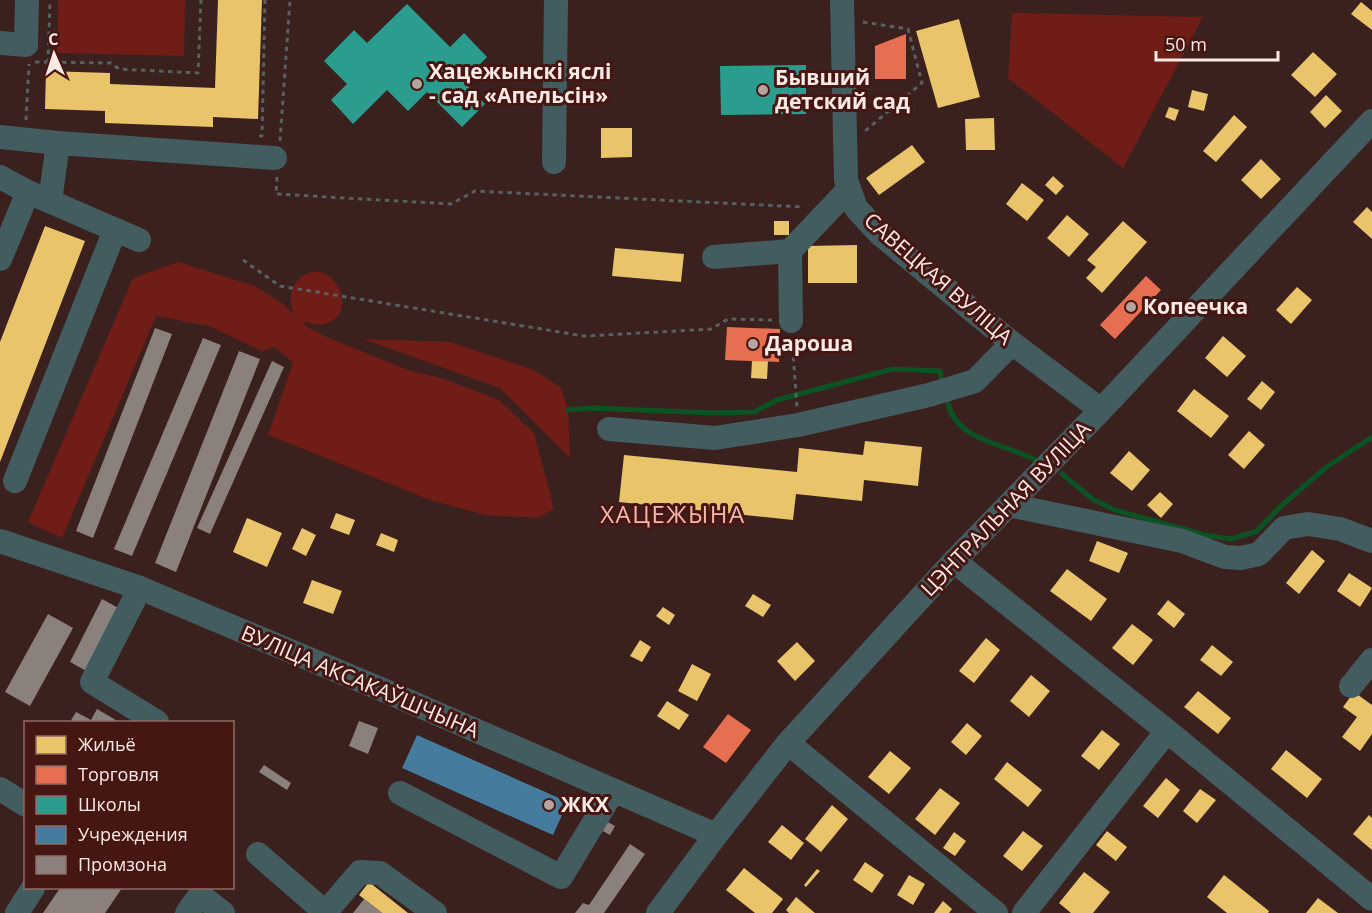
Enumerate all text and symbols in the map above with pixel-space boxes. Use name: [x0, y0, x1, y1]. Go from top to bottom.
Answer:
north arrow: [24, 24, 84, 84]
scale bar: [1156, 24, 1278, 62]
text: С: [48, 28, 59, 50]
text: 50 m: [1165, 32, 1207, 56]
place label: Хацежынскі яслі - сад «Апельсін»: [429, 57, 612, 109]
place label: Бывший детский сад: [775, 63, 910, 115]
marker: Хацежынскі яслі - сад «Апельсін»: [410, 77, 424, 91]
marker: Бывший детский сад: [756, 83, 770, 97]
street label: САВЕЦКАЯ ВУЛІЦА: [859, 206, 1019, 351]
place label: Копеечка: [1143, 292, 1248, 320]
marker: Копеечка: [1124, 300, 1138, 314]
place label: Дароша: [765, 329, 853, 357]
marker: Дароша: [746, 337, 760, 351]
street label: ЦЭНТРАЛЬНАЯ ВУЛІЦА: [914, 414, 1097, 602]
district label: ХАЦЕЖЫНА: [600, 497, 746, 530]
street label: ВУЛІЦА АКСАКАЎШЧЫНА: [237, 618, 484, 744]
legend: [24, 721, 234, 889]
text: Жильё: [78, 732, 136, 756]
text: Торговля: [78, 762, 159, 786]
place label: ЖКХ: [561, 790, 609, 818]
text: Школы: [78, 792, 141, 816]
marker: ЖКХ: [542, 798, 556, 812]
text: Учреждения: [78, 822, 188, 846]
text: Промзона: [78, 852, 167, 876]

